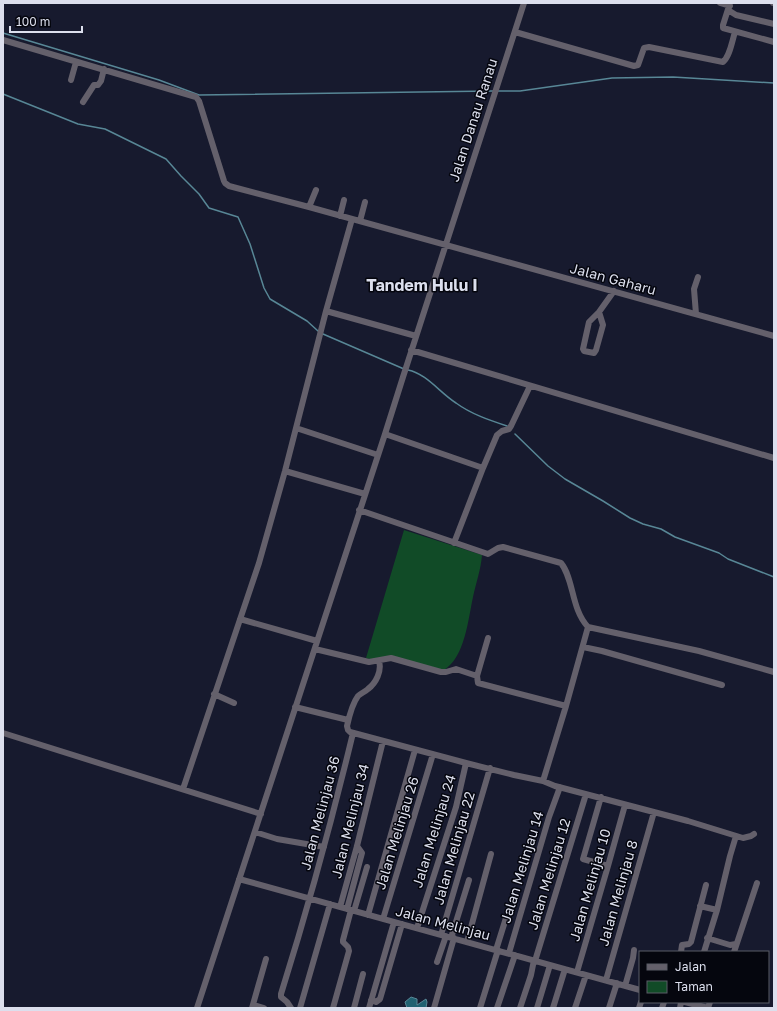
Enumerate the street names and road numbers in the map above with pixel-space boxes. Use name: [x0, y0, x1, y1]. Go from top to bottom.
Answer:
street label: Jalan Danau Ranau: [445, 56, 500, 184]
street label: Jalan Gaharu: [568, 259, 658, 298]
street label: Jalan Melinjau 36: [296, 754, 343, 872]
street label: Jalan Melinjau 34: [327, 762, 372, 880]
street label: Jalan Melinjau 24: [408, 772, 459, 890]
street label: Jalan Melinjau 26: [371, 774, 422, 891]
street label: Jalan Melinjau 22: [429, 789, 478, 906]
street label: Jalan Melinjau 14: [496, 809, 547, 925]
street label: Jalan Melinjau 12: [523, 816, 574, 932]
street label: Jalan Melinjau 10: [565, 827, 614, 943]
street label: Jalan Melinjau 8: [594, 838, 641, 948]
street label: Jalan Melinjau: [394, 902, 492, 943]

